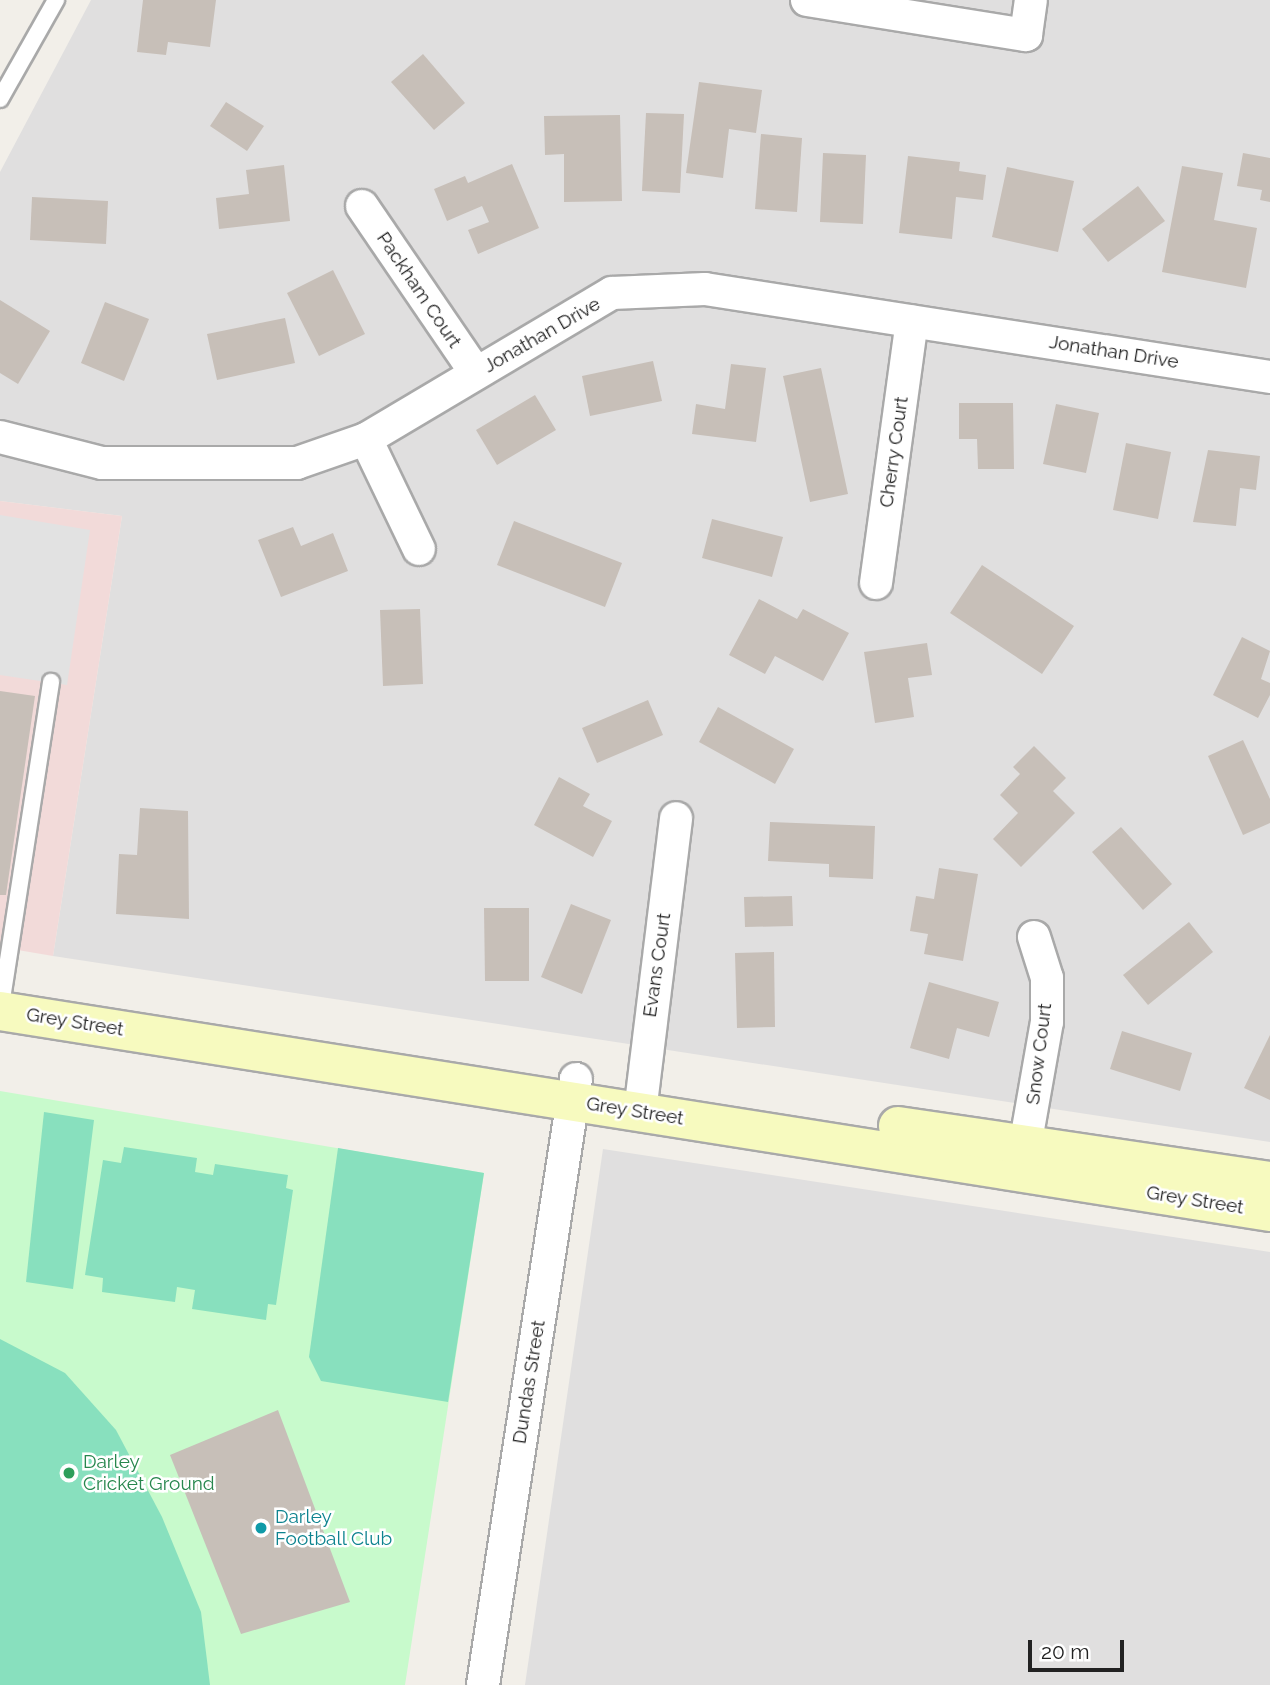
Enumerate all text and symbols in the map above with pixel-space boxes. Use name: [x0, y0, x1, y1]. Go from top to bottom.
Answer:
street label: Packham Court: [372, 228, 466, 352]
street label: Jonathan Drive: [480, 292, 604, 378]
street label: Jonathan Drive: [1048, 331, 1180, 373]
street label: Cherry Court: [875, 395, 913, 509]
street label: Evans Court: [638, 911, 676, 1019]
street label: Snow Court: [1021, 1002, 1057, 1106]
street label: Grey Street: [24, 1003, 126, 1041]
street label: Grey Street: [584, 1092, 686, 1130]
street label: Grey Street: [1144, 1181, 1246, 1219]
street label: Dundas Street: [508, 1319, 550, 1445]
place label: Darley Cricket Ground: [83, 1451, 215, 1495]
marker: Darley Cricket Ground: [61, 1465, 77, 1481]
place label: Darley Football Club: [275, 1506, 393, 1550]
marker: Darley Football Club: [253, 1520, 269, 1536]
scale bar: [1032, 1626, 1128, 1670]
text: 20 m: [1041, 1639, 1089, 1664]

